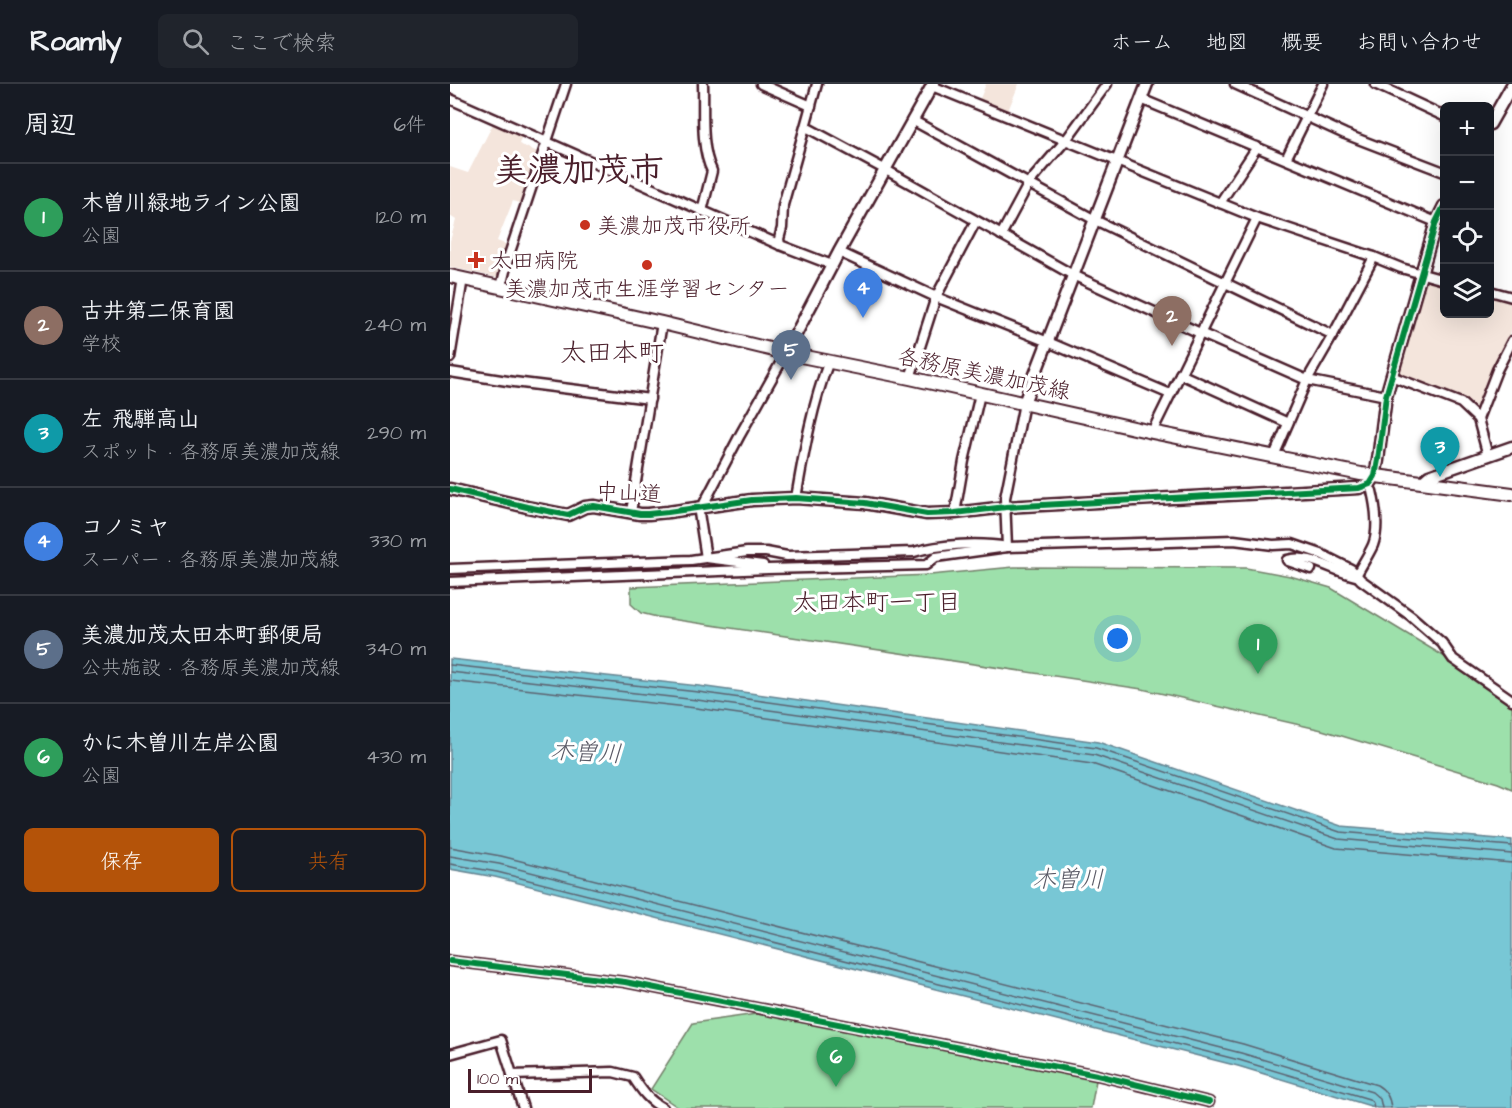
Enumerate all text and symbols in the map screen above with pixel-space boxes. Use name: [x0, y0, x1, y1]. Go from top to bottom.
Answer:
search box: [158, 14, 578, 68]
text: Roamly: [30, 22, 122, 61]
icon: search: [179, 25, 212, 58]
text: ここで検索: [227, 28, 337, 59]
text: ホーム: [1111, 28, 1173, 57]
text: 地図: [1206, 28, 1248, 57]
text: 概要: [1281, 28, 1323, 57]
text: お問い合わせ: [1356, 28, 1482, 57]
map controls: [1440, 102, 1494, 318]
button: +: [1440, 102, 1494, 156]
text: 周辺: [24, 107, 76, 143]
text: 6件: [393, 111, 426, 139]
district label: 美濃加茂市: [494, 147, 664, 195]
button: −: [1440, 156, 1494, 210]
text: 木曽川緑地ライン公園: [81, 188, 301, 219]
text: 1: [42, 203, 45, 231]
text: 120 m: [376, 203, 426, 231]
button: locate: [1440, 210, 1494, 264]
place label: 美濃加茂市役所: [597, 211, 751, 242]
marker: 美濃加茂市役所: [578, 218, 592, 232]
text: 公園: [81, 222, 121, 250]
place label: 太田病院: [490, 246, 578, 277]
marker: 太田病院: [467, 251, 485, 269]
marker: 美濃加茂市生涯学習センター: [640, 258, 654, 272]
button: layers: [1440, 264, 1494, 318]
pin: 4: [844, 268, 882, 318]
place label: 美濃加茂市生涯学習センター: [504, 274, 790, 305]
text: 古井第二保育園: [81, 296, 235, 327]
pin: 2: [1152, 296, 1192, 346]
text: 2: [38, 311, 49, 339]
text: 240 m: [365, 311, 426, 339]
text: 学校: [81, 330, 121, 358]
pin: 5: [772, 330, 810, 380]
district label: 太田本町: [560, 335, 664, 371]
street label: 各務原美濃加茂線: [894, 341, 1073, 408]
text: 左 飛騨高山: [81, 404, 200, 435]
text: 3: [38, 419, 49, 447]
text: 290 m: [367, 419, 426, 447]
pin: 3: [1420, 428, 1460, 477]
text: スポット · 各務原美濃加茂線: [81, 438, 340, 466]
street label: 中山道: [595, 476, 663, 511]
text: コノミヤ: [81, 512, 169, 543]
text: 4: [37, 527, 50, 555]
text: 330 m: [369, 527, 426, 555]
text: スーパー · 各務原美濃加茂線: [81, 546, 339, 574]
district label: 太田本町一丁目: [793, 586, 961, 620]
text: 美濃加茂太田本町郵便局: [81, 620, 323, 651]
your location: [1103, 624, 1132, 653]
pin: 1: [1238, 624, 1278, 674]
text: 5: [36, 635, 51, 663]
text: 340 m: [366, 635, 426, 663]
text: 公共施設 · 各務原美濃加茂線: [81, 654, 340, 682]
text: かに木曽川左岸公園: [81, 728, 279, 759]
water label: 木曽川: [549, 734, 623, 772]
text: 6: [37, 743, 50, 771]
text: 430 m: [366, 743, 426, 771]
text: 公園: [81, 762, 121, 790]
button: 保存: [24, 828, 219, 892]
button: 共有: [231, 828, 426, 892]
water label: 木曽川: [1032, 863, 1104, 897]
pin: 6: [816, 1038, 856, 1087]
scale bar: [468, 1066, 592, 1094]
text: 100 m: [477, 1068, 518, 1090]

